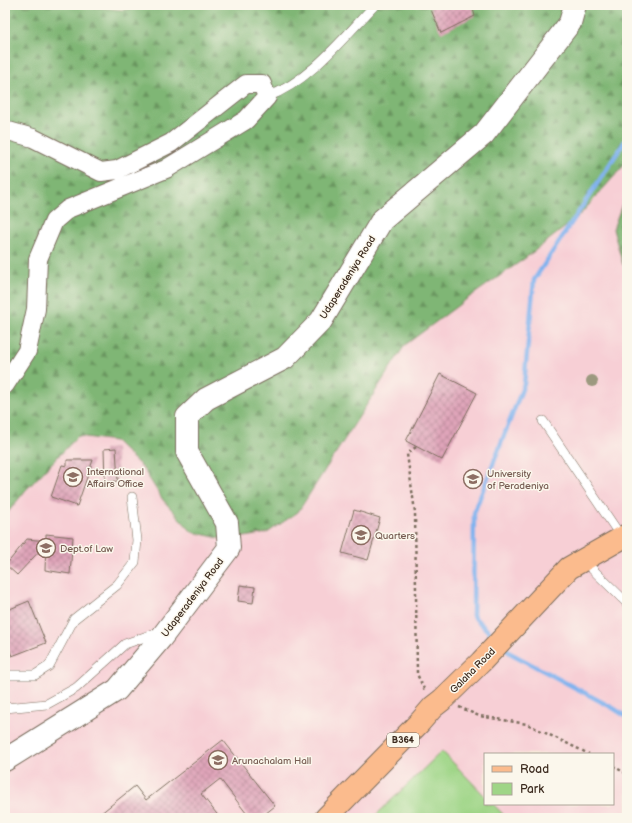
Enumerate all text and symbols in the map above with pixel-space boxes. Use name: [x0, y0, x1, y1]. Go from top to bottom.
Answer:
street label: Udaperadeniya Road: [317, 233, 378, 321]
school or university icon: International Affairs Office: [62, 466, 84, 488]
place label: International Affairs Office: [87, 466, 144, 490]
school or university icon: University of Peradeniya: [462, 468, 484, 490]
place label: University of Peradeniya: [487, 468, 549, 492]
school or university icon: Quarters: [350, 524, 372, 546]
place label: Quarters: [375, 530, 415, 542]
school or university icon: Dept.of Law: [35, 537, 57, 559]
place label: Dept.of Law: [60, 543, 113, 555]
street label: Udaperadeniya Road: [159, 555, 227, 640]
street label: Galaha Road: [448, 645, 498, 696]
road number: B364: [387, 733, 419, 747]
school or university icon: Arunachalam Hall: [207, 749, 229, 771]
legend: [484, 753, 614, 805]
place label: Arunachalam Hall: [232, 755, 311, 767]
text: Road: [520, 762, 549, 777]
text: Park: [520, 782, 544, 797]

